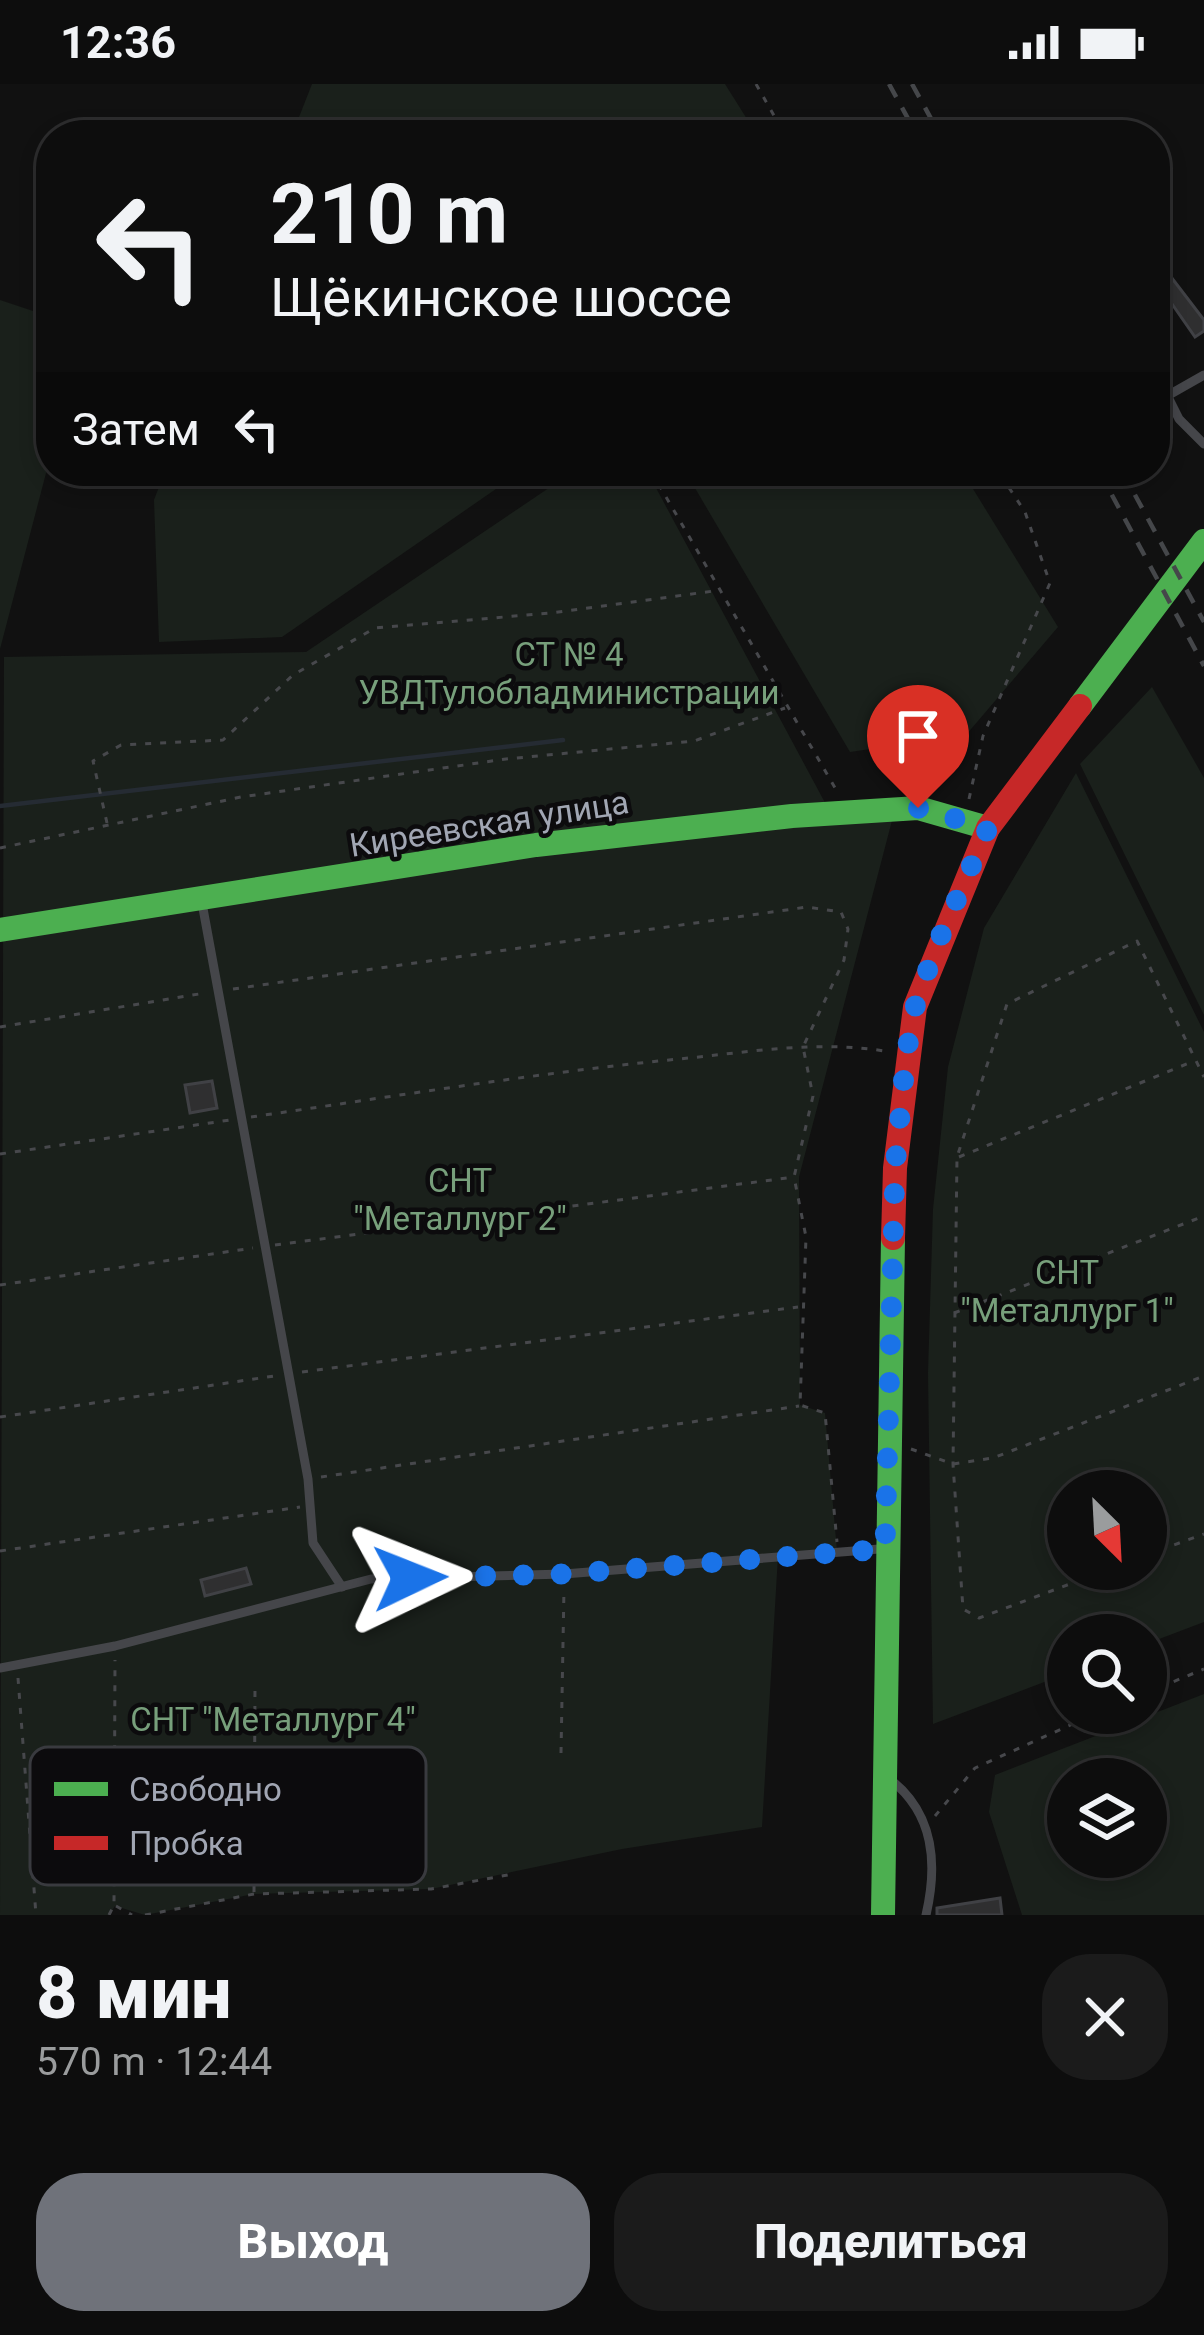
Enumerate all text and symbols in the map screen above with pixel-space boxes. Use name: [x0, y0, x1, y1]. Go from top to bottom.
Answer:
text: 12:36: [60, 16, 176, 69]
text: 210 m: [270, 165, 508, 264]
icon: left: [72, 168, 228, 324]
text: Щёкинское шоссе: [270, 266, 732, 329]
icon: left: [224, 396, 290, 462]
text: Затем: [72, 403, 200, 456]
park label: СТ № 4 УВДТулобладминистрации: [358, 635, 780, 712]
pin: [867, 685, 969, 808]
icon: arrive: [885, 703, 951, 769]
street label: Киреевская улица: [347, 782, 632, 865]
park label: СНТ "Металлург 2": [353, 1161, 567, 1238]
park label: СНТ "Металлург 1": [960, 1253, 1174, 1330]
north arrow: [1047, 1470, 1167, 1590]
map controls: [1047, 1470, 1167, 1878]
position arrow: [347, 1515, 473, 1641]
button: search: [1047, 1614, 1167, 1734]
park label: СНТ "Металлург 4": [130, 1700, 416, 1739]
legend: [30, 1747, 426, 1885]
button: layers: [1047, 1758, 1167, 1878]
text: Свободно: [129, 1770, 282, 1809]
text: Пробка: [129, 1824, 244, 1863]
text: 8 мин: [36, 1951, 232, 2036]
button: close: [1042, 1954, 1168, 2080]
text: 570 m · 12:44: [36, 2039, 272, 2085]
button: Выход: [36, 2173, 590, 2311]
button: Поделиться: [614, 2173, 1168, 2311]

